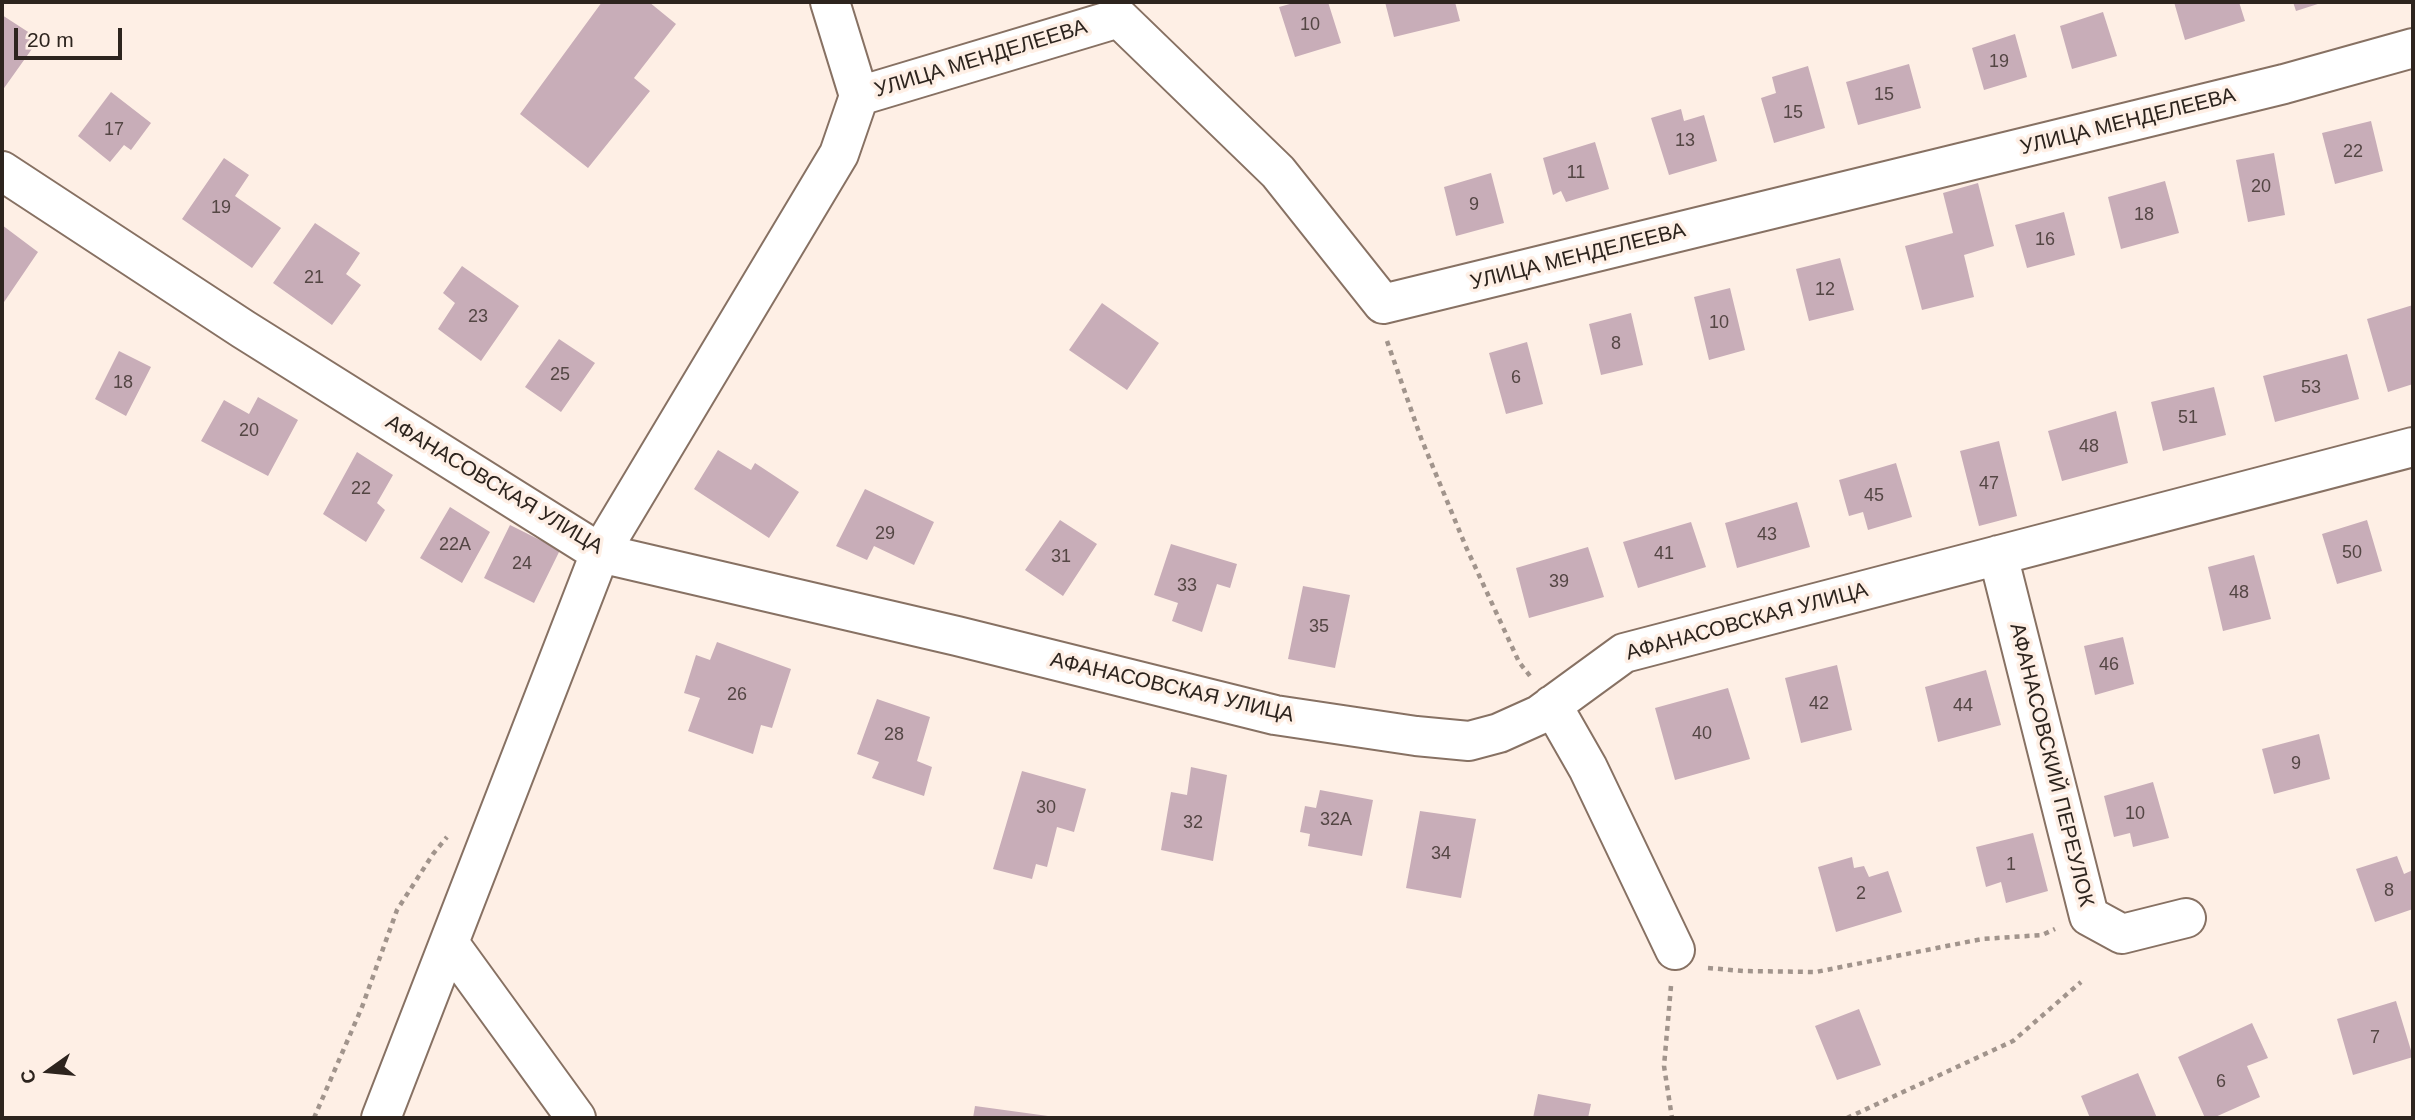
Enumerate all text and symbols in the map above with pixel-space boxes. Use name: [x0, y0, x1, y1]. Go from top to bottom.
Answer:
scale bar: [18, 14, 126, 58]
house number: 10: [1300, 14, 1320, 36]
street label: УЛИЦА МЕНДЕЛЕЕВА: [872, 15, 1090, 103]
text: 20 m: [27, 28, 74, 51]
house number: 19: [1989, 51, 2009, 73]
street label: УЛИЦА МЕНДЕЛЕЕВА: [2018, 83, 2238, 161]
house number: 15: [1874, 84, 1894, 106]
house number: 15: [1783, 102, 1803, 124]
house number: 17: [104, 119, 124, 141]
house number: 13: [1675, 130, 1695, 152]
house number: 22: [2343, 141, 2363, 163]
house number: 11: [1567, 162, 1585, 184]
house number: 20: [2251, 176, 2271, 198]
house number: 9: [1469, 194, 1479, 216]
house number: 19: [211, 197, 231, 219]
house number: 18: [2134, 204, 2154, 226]
street label: УЛИЦА МЕНДЕЛЕЕВА: [1468, 218, 1688, 296]
house number: 16: [2035, 229, 2055, 251]
house number: 21: [304, 267, 324, 289]
house number: 12: [1815, 279, 1835, 301]
house number: 23: [468, 306, 488, 328]
house number: 10: [1709, 312, 1729, 334]
house number: 8: [1611, 333, 1621, 355]
house number: 25: [550, 364, 570, 386]
house number: 6: [1511, 367, 1521, 389]
house number: 18: [113, 372, 133, 394]
house number: 53: [2301, 377, 2321, 399]
house number: 51: [2178, 407, 2198, 429]
street label: АФАНАСОВСКАЯ УЛИЦА: [381, 410, 607, 560]
house number: 20: [239, 420, 259, 442]
house number: 48: [2079, 436, 2099, 458]
house number: 47: [1979, 473, 1999, 495]
house number: 22: [351, 478, 371, 500]
house number: 45: [1864, 485, 1884, 507]
house number: 29: [875, 523, 895, 545]
house number: 43: [1757, 524, 1777, 546]
house number: 22А: [439, 534, 471, 556]
house number: 50: [2342, 542, 2362, 564]
house number: 41: [1654, 543, 1674, 565]
house number: 31: [1051, 546, 1071, 568]
house number: 24: [512, 553, 532, 575]
house number: 39: [1549, 571, 1569, 593]
house number: 33: [1177, 575, 1197, 597]
street label: АФАНАСОВСКАЯ УЛИЦА: [1623, 578, 1871, 666]
house number: 48: [2229, 582, 2249, 604]
house number: 35: [1309, 616, 1329, 638]
street label: АФАНАСОВСКИЙ ПЕРЕУЛОК: [2004, 621, 2098, 909]
street label: АФАНАСОВСКАЯ УЛИЦА: [1048, 648, 1296, 728]
house number: 46: [2099, 654, 2119, 676]
house number: 26: [727, 684, 747, 706]
house number: 42: [1809, 693, 1829, 715]
house number: 44: [1953, 695, 1973, 717]
house number: 40: [1692, 723, 1712, 745]
house number: 28: [884, 724, 904, 746]
house number: 9: [2291, 753, 2301, 775]
house number: 30: [1036, 797, 1056, 819]
house number: 10: [2125, 803, 2145, 825]
house number: 32А: [1320, 809, 1352, 831]
house number: 32: [1183, 812, 1203, 834]
house number: 34: [1431, 843, 1451, 865]
house number: 1: [2006, 854, 2016, 876]
house number: 8: [2384, 880, 2394, 902]
house number: 2: [1856, 883, 1866, 905]
house number: 7: [2370, 1027, 2380, 1049]
north arrow: [14, 1036, 84, 1106]
text: С: [16, 1067, 40, 1086]
house number: 6: [2216, 1071, 2226, 1093]

